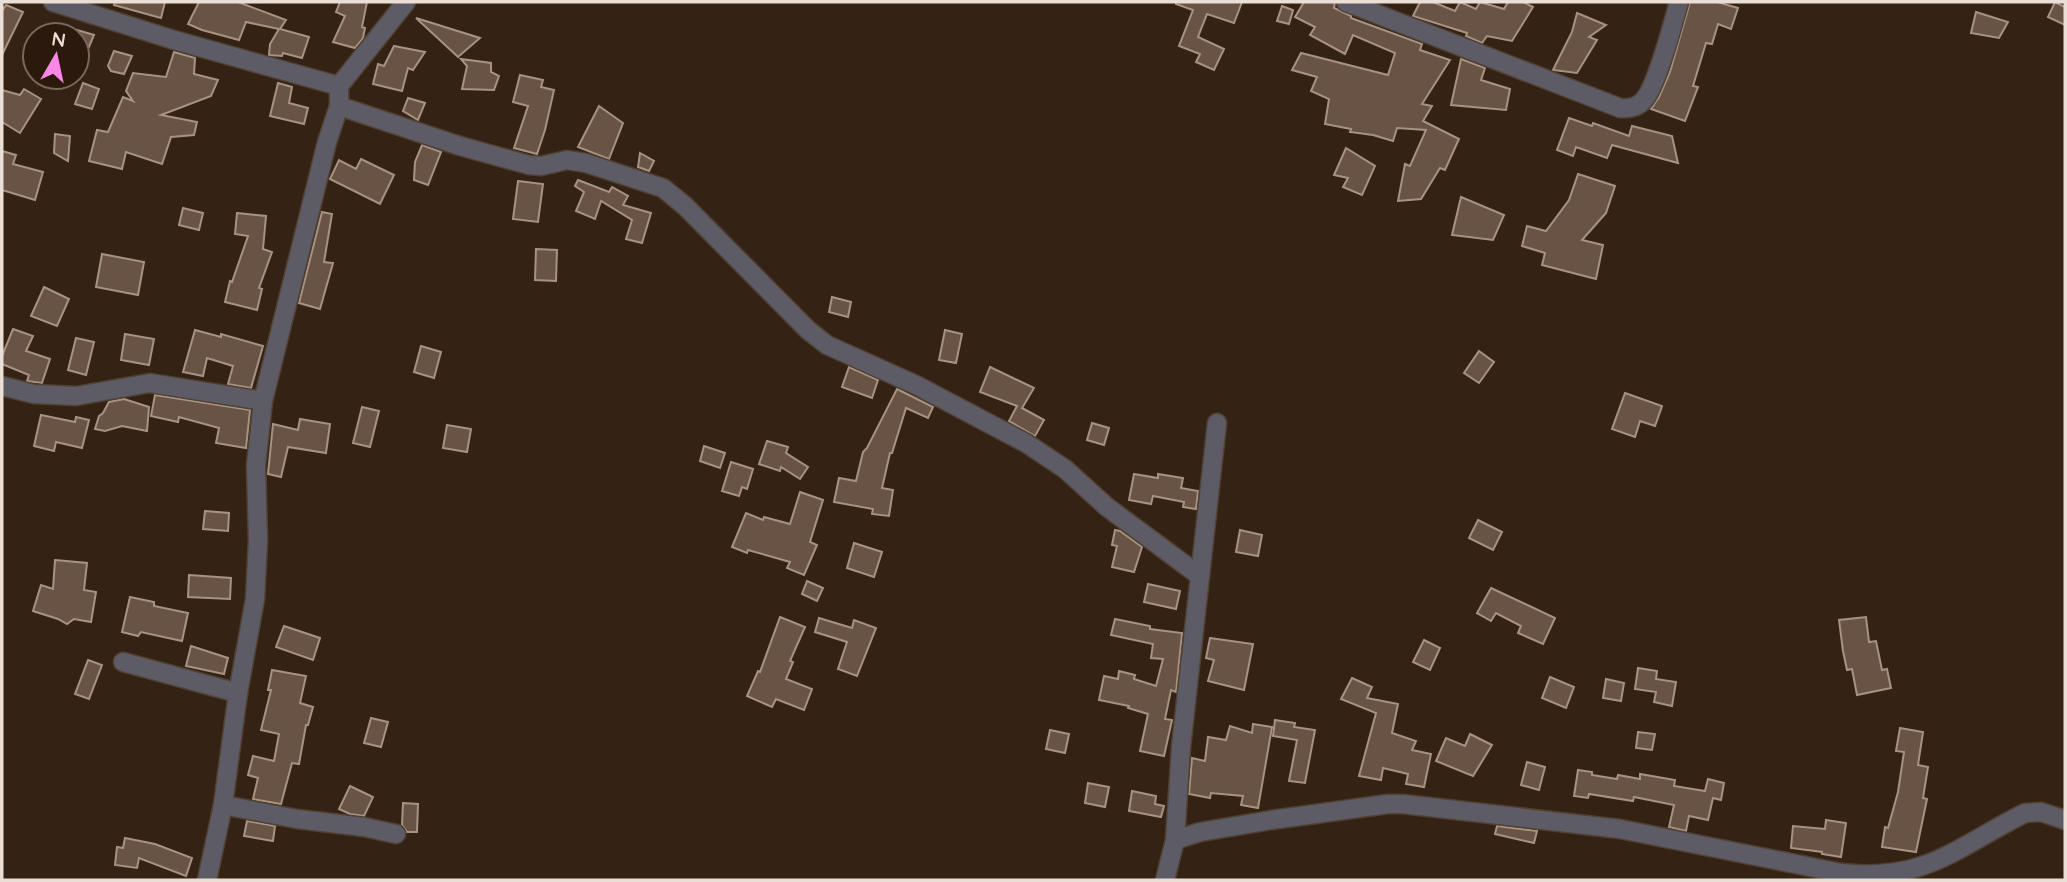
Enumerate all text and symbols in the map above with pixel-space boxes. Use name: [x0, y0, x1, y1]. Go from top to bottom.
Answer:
north arrow: [21, 21, 91, 91]
text: N: [50, 26, 67, 52]

